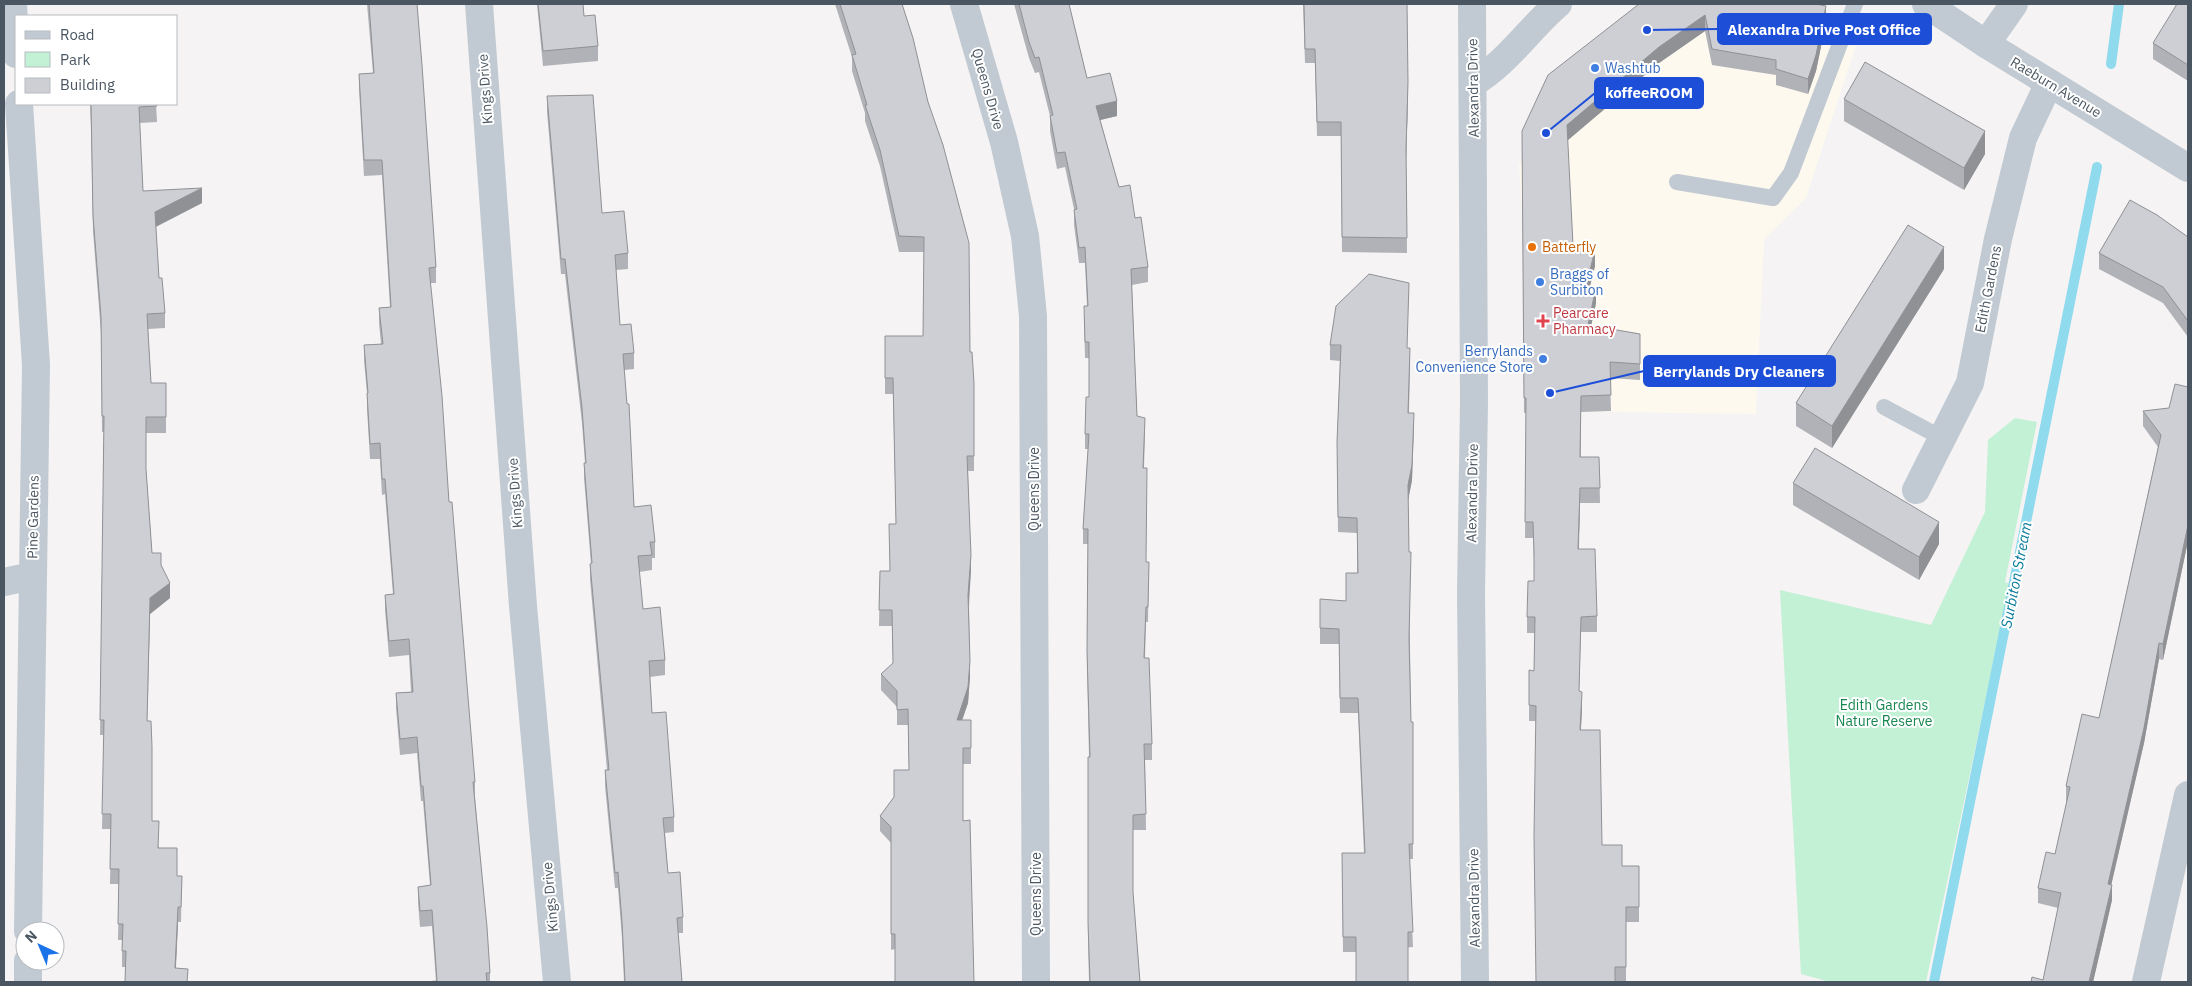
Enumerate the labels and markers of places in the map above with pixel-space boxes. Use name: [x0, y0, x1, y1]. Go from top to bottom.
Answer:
callout: Alexandra Drive Post Office: [1718, 14, 1931, 44]
place label: Washtub: [1605, 59, 1661, 77]
marker: Washtub: [1589, 62, 1601, 74]
callout: koffeeROOM: [1595, 78, 1703, 108]
place label: Batterfly: [1542, 238, 1596, 256]
marker: Batterfly: [1526, 241, 1538, 253]
place label: Braggs of Surbiton: [1550, 265, 1609, 299]
marker: Braggs of Surbiton: [1534, 276, 1546, 288]
place label: Pearcare Pharmacy: [1553, 304, 1616, 338]
marker: Pearcare Pharmacy: [1537, 315, 1549, 327]
place label: Berrylands Convenience Store: [1416, 342, 1533, 376]
marker: Berrylands Convenience Store: [1537, 353, 1549, 365]
callout: Berrylands Dry Cleaners: [1644, 356, 1835, 386]

